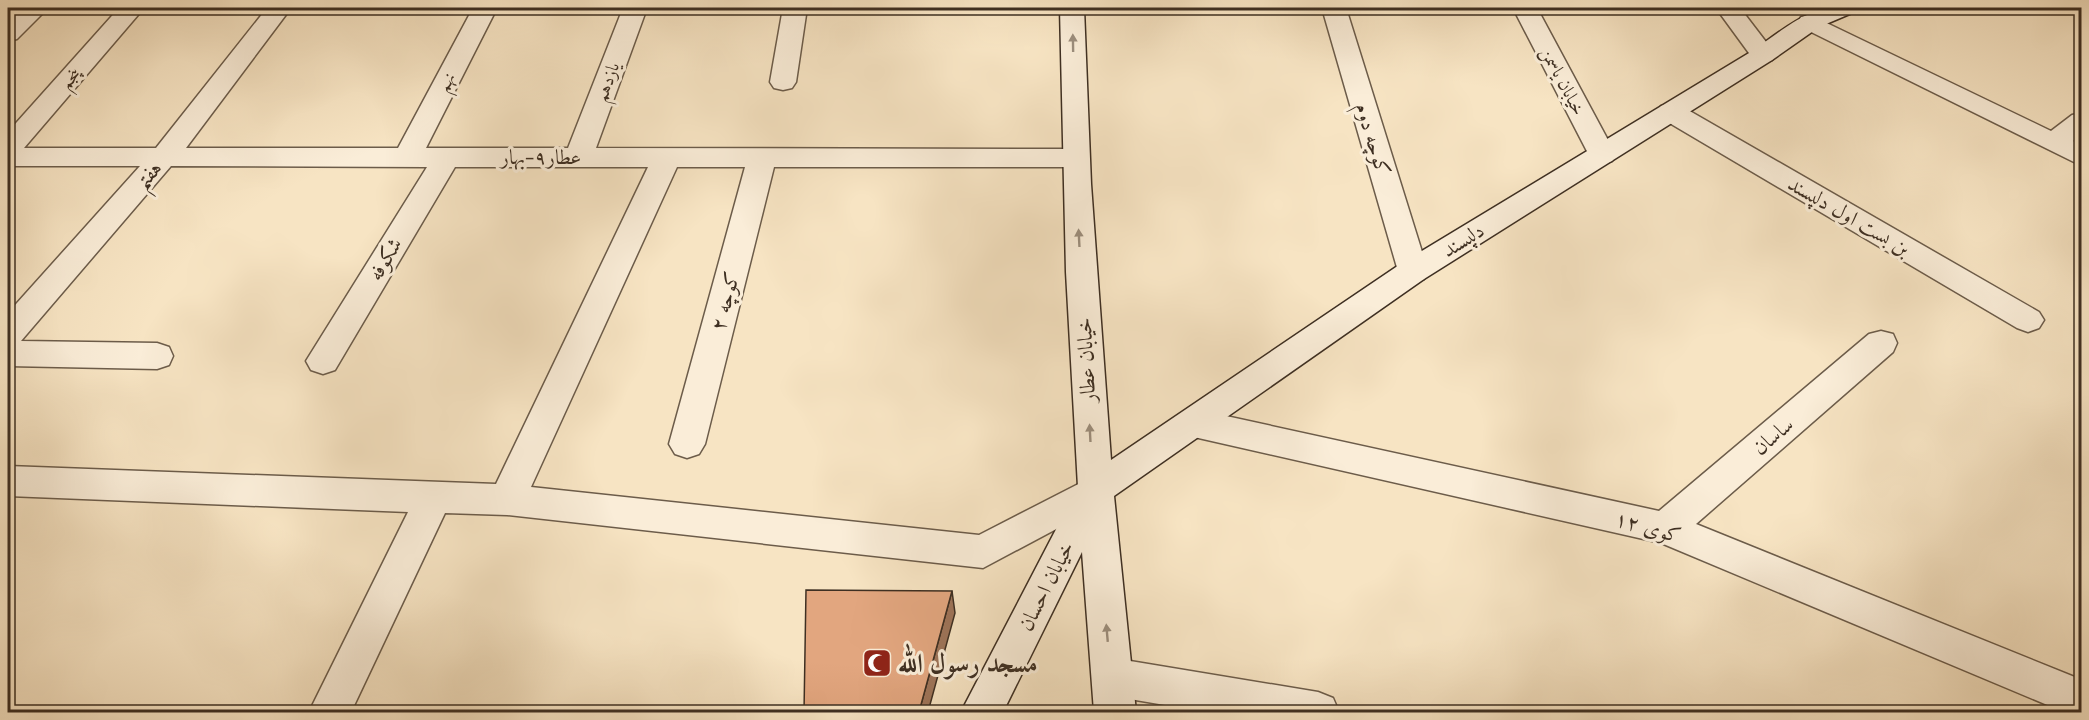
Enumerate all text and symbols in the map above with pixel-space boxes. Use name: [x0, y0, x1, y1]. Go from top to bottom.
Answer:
one-way arrow: [1068, 34, 1078, 53]
street label: خیابان یاسمن: [1534, 43, 1591, 120]
street label: یازدهم: [589, 57, 630, 107]
street label: پنجم: [54, 61, 91, 97]
street label: نهم: [431, 68, 465, 98]
street label: کوچه دوم: [1345, 99, 1397, 180]
street label: عطار۹-بهار: [499, 143, 581, 172]
street label: هفتم: [128, 155, 173, 200]
street label: بن بست اول دلپسند: [1782, 170, 1915, 263]
street label: دلپسند: [1436, 216, 1490, 265]
one-way arrow: [1074, 229, 1083, 248]
street label: شکوفه: [361, 232, 410, 286]
street label: کوچه ۲: [704, 269, 747, 334]
street label: خیابان عطار: [1070, 317, 1103, 405]
street label: ساسان: [1747, 411, 1800, 462]
one-way arrow: [1086, 423, 1095, 442]
street label: کوی ۱۲: [1611, 504, 1684, 551]
street label: خیابان احسان: [1011, 536, 1081, 636]
one-way arrow: [1102, 624, 1112, 643]
place label: مسجد رسول الله: [898, 643, 1038, 681]
mosque icon: مسجد رسول الله: [861, 647, 893, 679]

